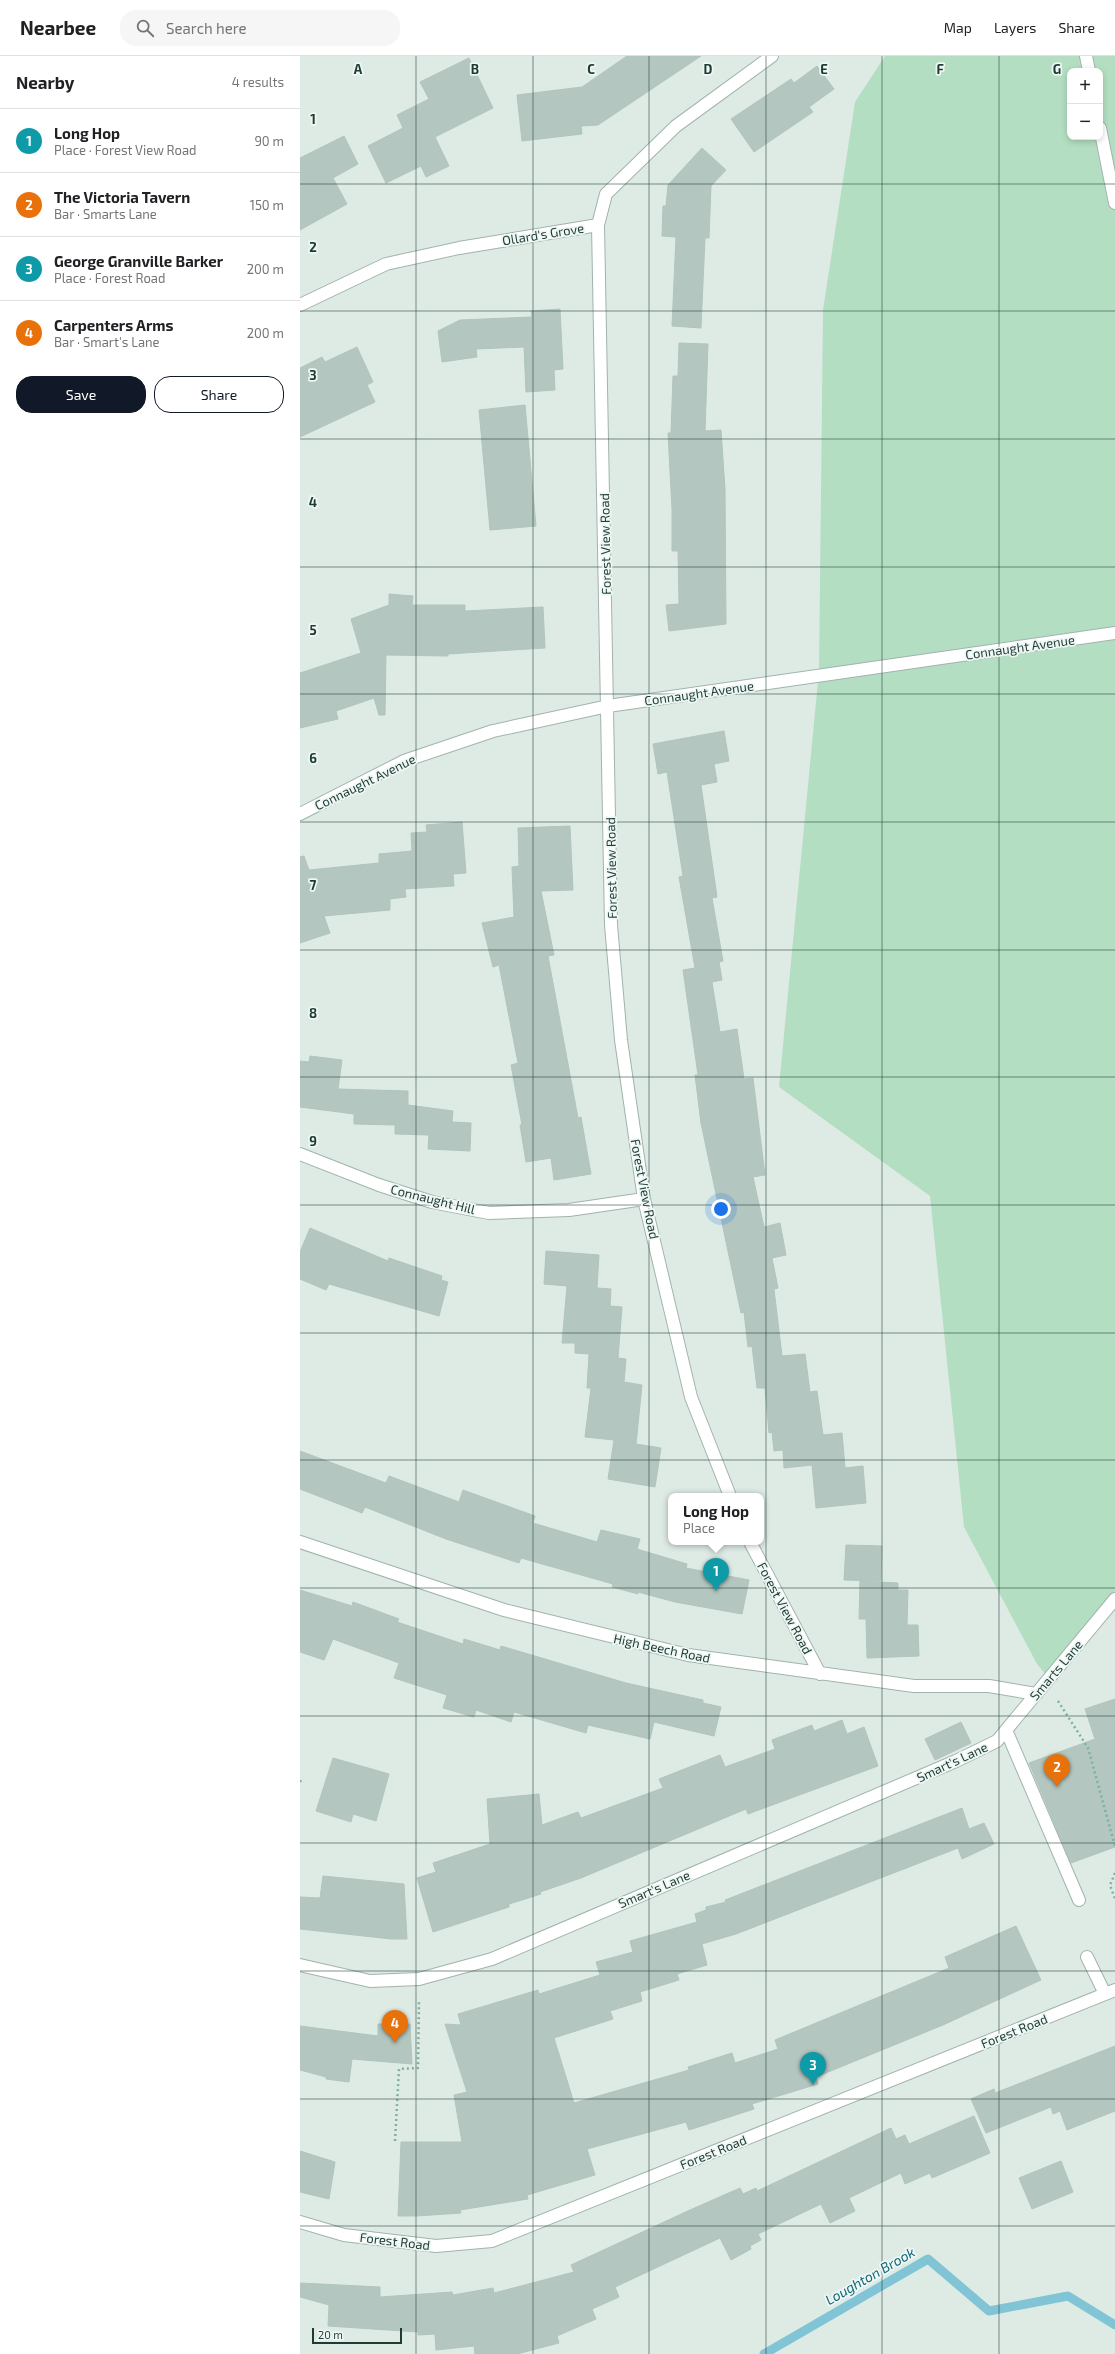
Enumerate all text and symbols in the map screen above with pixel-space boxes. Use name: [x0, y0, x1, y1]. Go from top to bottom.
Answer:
search box: [120, 10, 400, 46]
text: Nearbee: [20, 16, 96, 39]
icon: search: [134, 17, 156, 39]
text: Search here: [166, 19, 247, 37]
text: Map: [944, 19, 972, 36]
text: Layers: [994, 19, 1036, 36]
text: Share: [1058, 19, 1095, 36]
text: A: [354, 61, 363, 77]
text: B: [471, 61, 479, 77]
text: C: [587, 61, 595, 77]
text: D: [704, 61, 713, 77]
text: E: [820, 61, 828, 77]
text: F: [936, 61, 944, 77]
text: G: [1053, 61, 1061, 77]
map controls: [1067, 68, 1103, 140]
button: +: [1067, 68, 1103, 104]
text: Nearby: [16, 72, 74, 92]
text: 4 results: [232, 74, 284, 90]
button: −: [1067, 104, 1103, 140]
text: 1: [310, 111, 316, 127]
text: Long Hop: [54, 124, 120, 142]
text: 1: [26, 133, 32, 149]
text: 90 m: [254, 133, 284, 149]
text: Place · Forest View Road: [54, 142, 197, 158]
text: The Victoria Tavern: [54, 188, 190, 206]
text: 2: [25, 197, 33, 213]
text: 150 m: [250, 197, 284, 213]
text: Bar · Smarts Lane: [54, 206, 157, 222]
street label: Ollard's Grove: [501, 220, 585, 248]
text: 2: [309, 239, 317, 255]
text: George Granville Barker: [54, 252, 223, 270]
text: 3: [25, 261, 33, 277]
text: 200 m: [247, 261, 284, 277]
text: Place · Forest Road: [54, 270, 165, 286]
text: Carpenters Arms: [54, 316, 174, 334]
text: 4: [25, 325, 33, 341]
text: 200 m: [247, 325, 284, 341]
text: Bar · Smart's Lane: [54, 334, 160, 350]
text: 3: [309, 367, 317, 383]
button: Save: [16, 376, 146, 413]
button: Share: [154, 376, 284, 413]
street label: Forest View Road: [596, 493, 614, 595]
text: 4: [309, 494, 317, 510]
text: 5: [309, 622, 317, 638]
street label: Connaught Avenue: [964, 631, 1076, 663]
street label: Connaught Avenue: [643, 677, 755, 709]
text: 6: [309, 750, 317, 766]
street label: Connaught Avenue: [312, 751, 418, 813]
street label: Forest View Road: [602, 817, 620, 919]
text: 7: [310, 877, 317, 893]
text: 8: [309, 1005, 317, 1021]
text: 9: [309, 1133, 317, 1149]
street label: Forest View Road: [627, 1138, 663, 1240]
street label: Connaught Hill: [389, 1181, 477, 1217]
your location: [711, 1199, 731, 1219]
popup: [668, 1493, 764, 1545]
text: Long Hop: [683, 1502, 749, 1520]
text: Place: [683, 1520, 715, 1536]
pin: 1: [703, 1558, 729, 1591]
street label: Forest View Road: [754, 1559, 816, 1657]
street label: High Beech Road: [612, 1630, 712, 1666]
street label: Smarts Lane: [1026, 1637, 1086, 1703]
street label: Smart's Lane: [914, 1739, 990, 1785]
pin: 2: [1044, 1754, 1070, 1787]
street label: Smart's Lane: [616, 1867, 692, 1911]
pin: 4: [382, 2010, 408, 2043]
street label: Forest Road: [978, 2010, 1050, 2052]
pin: 3: [800, 2052, 826, 2085]
street label: Forest Road: [677, 2131, 749, 2173]
street label: Forest Road: [359, 2229, 431, 2253]
water label: Loughton Brook: [822, 2243, 918, 2308]
scale bar: [312, 2326, 402, 2345]
text: 20 m: [318, 2328, 343, 2341]

